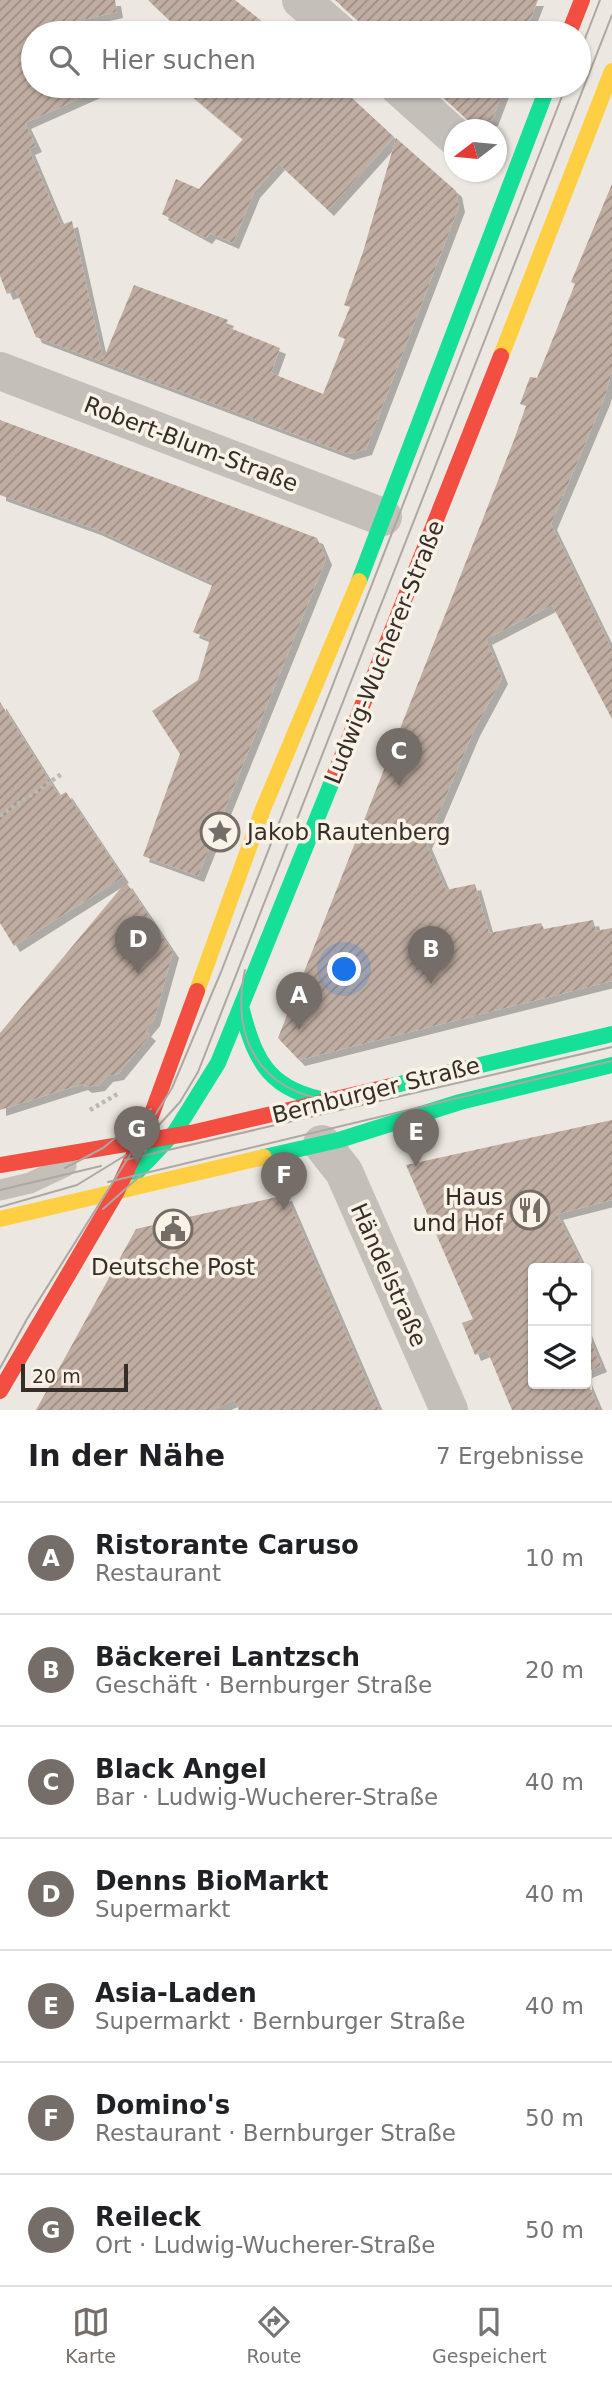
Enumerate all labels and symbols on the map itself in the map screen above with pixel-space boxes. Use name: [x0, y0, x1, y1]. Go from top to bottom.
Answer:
north arrow: [444, 119, 507, 182]
street label: Robert-Blum-Straße: [80, 391, 302, 497]
street label: Ludwig-Wucherer-Straße: [319, 516, 449, 788]
pin: C: [376, 728, 422, 786]
place icon: Jakob Rautenberg: [199, 811, 241, 853]
place label: Jakob Rautenberg: [245, 819, 451, 845]
pin: D: [115, 916, 161, 974]
pin: B: [408, 926, 454, 984]
your location: [327, 952, 361, 986]
pin: A: [276, 972, 322, 1030]
street label: Bernburger Straße: [269, 1052, 483, 1128]
pin: G: [114, 1106, 160, 1164]
pin: E: [393, 1109, 439, 1167]
pin: F: [261, 1152, 307, 1210]
place label: Haus und Hof: [412, 1184, 504, 1236]
restaurant icon: Haus und Hof: [509, 1189, 551, 1231]
street label: Händelstraße: [346, 1199, 432, 1351]
public building icon: Deutsche Post: [152, 1208, 194, 1250]
place label: Deutsche Post: [91, 1254, 255, 1280]
scale bar: [21, 1361, 128, 1393]

